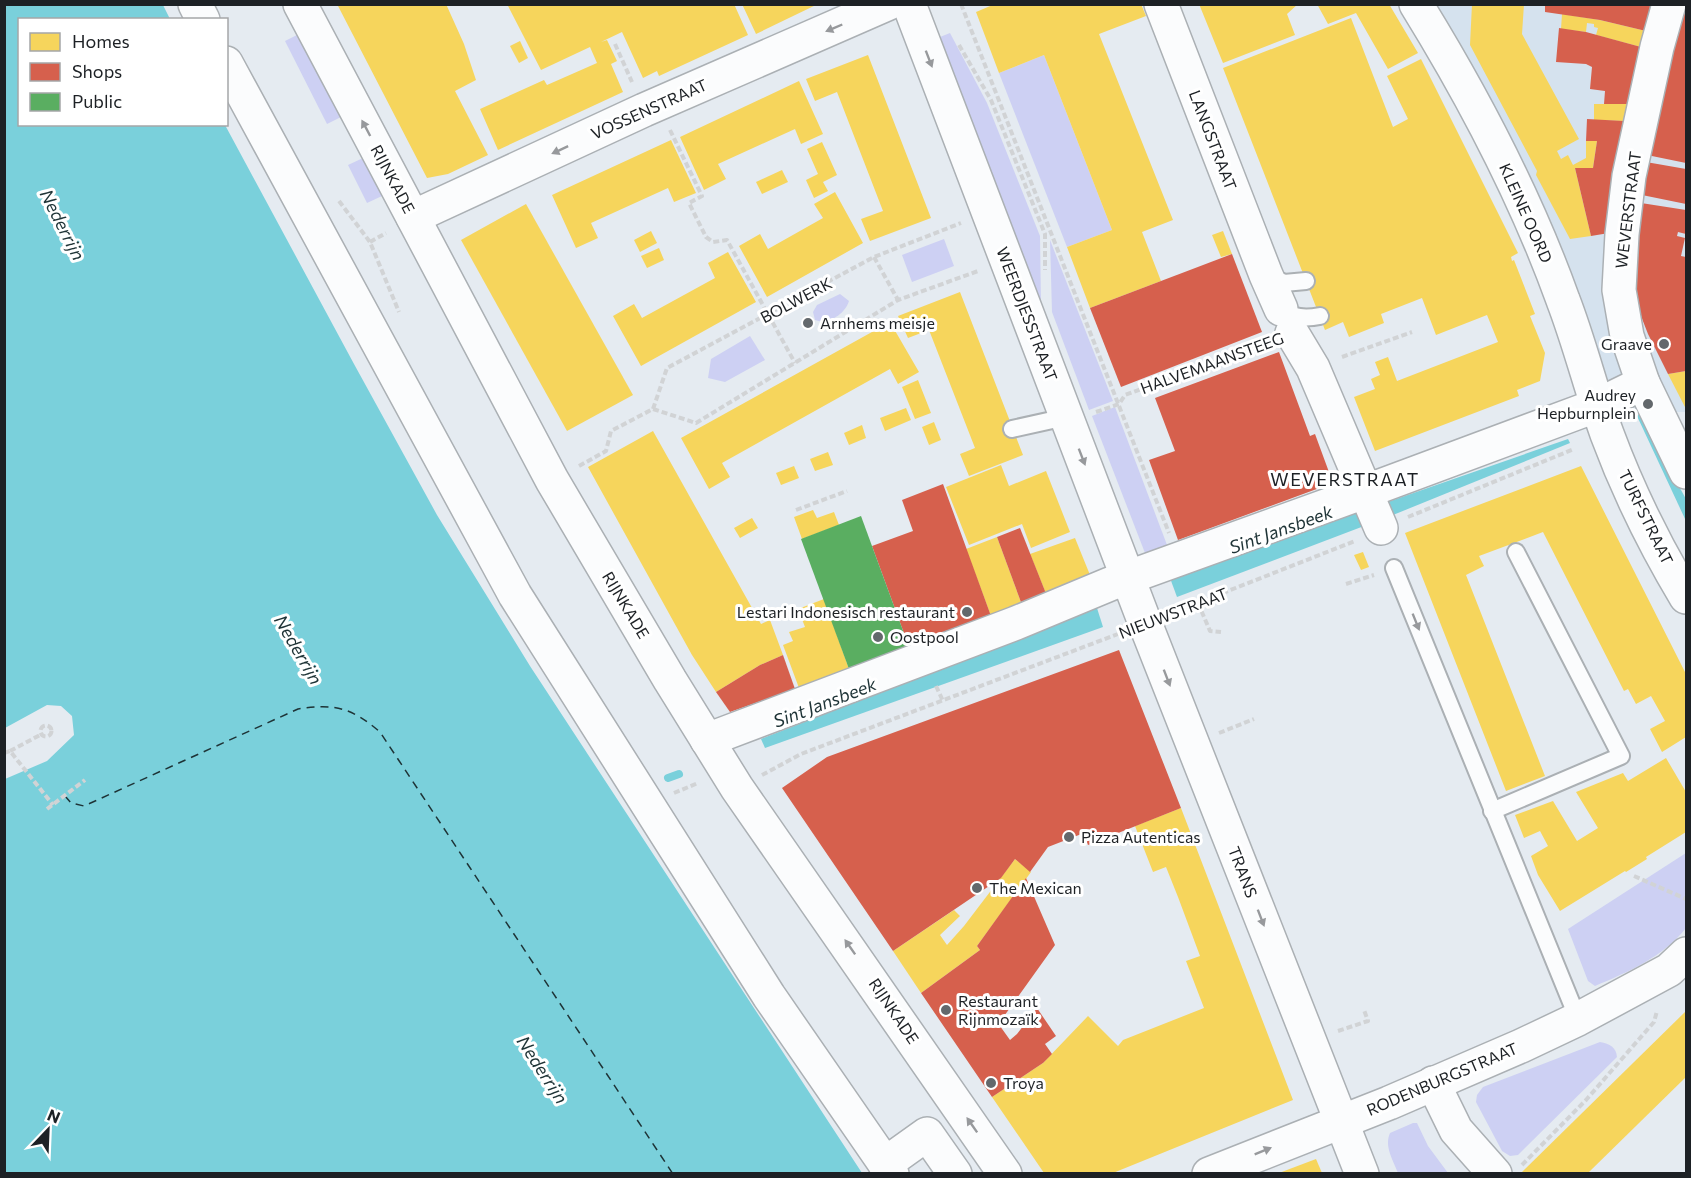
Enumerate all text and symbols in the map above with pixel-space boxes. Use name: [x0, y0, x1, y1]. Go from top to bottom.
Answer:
legend: [18, 18, 228, 126]
one-way arrow: [824, 23, 842, 33]
text: Homes: [72, 30, 130, 52]
one-way arrow: [925, 50, 935, 68]
text: Shops: [72, 60, 122, 82]
street label: VOSSENSTRAAT: [588, 74, 710, 143]
street label: LANGSTRAAT: [1186, 87, 1241, 192]
text: Public: [72, 90, 122, 112]
one-way arrow: [361, 120, 371, 137]
street label: RIJNKADE: [367, 141, 419, 216]
one-way arrow: [551, 145, 568, 154]
street label: WEVERSTRAAT: [1611, 150, 1644, 270]
street label: KLEINE OORD: [1496, 160, 1557, 266]
water label: Nederrijn: [36, 185, 90, 264]
street label: WEERDJESSTRAAT: [993, 244, 1062, 384]
street label: BOLWERK: [757, 273, 835, 326]
place label: Arnhems meisje: [820, 313, 935, 332]
marker: Arnhems meisje: [801, 316, 815, 330]
street label: HALVEMAANSTEEG: [1138, 328, 1286, 397]
place label: Graave: [1601, 334, 1652, 353]
marker: Graave: [1657, 337, 1671, 351]
place label: Audrey Hepburnplein: [1537, 385, 1636, 422]
marker: Audrey Hepburnplein: [1641, 397, 1655, 411]
one-way arrow: [1077, 448, 1087, 466]
street label: TURFSTRAAT: [1615, 466, 1678, 567]
district label: WEVERSTRAAT: [1270, 468, 1420, 490]
water label: Sint Jansbeek: [1226, 500, 1337, 558]
street label: RIJNKADE: [599, 568, 654, 642]
street label: NIEUWSTRAAT: [1116, 583, 1230, 642]
place label: Lestari Indonesisch restaurant: [737, 602, 955, 621]
marker: Lestari Indonesisch restaurant: [960, 605, 974, 619]
water label: Nederrijn: [270, 611, 328, 688]
one-way arrow: [1412, 613, 1421, 631]
place label: Oostpool: [890, 627, 959, 646]
marker: Oostpool: [871, 630, 885, 644]
one-way arrow: [1162, 669, 1172, 687]
water label: Sint Jansbeek: [770, 672, 881, 732]
place label: Pizza Autenticas: [1081, 827, 1201, 846]
marker: Pizza Autenticas: [1062, 830, 1076, 844]
street label: TRANS: [1225, 843, 1262, 900]
place label: The Mexican: [989, 878, 1082, 897]
marker: The Mexican: [970, 881, 984, 895]
one-way arrow: [1256, 909, 1266, 927]
one-way arrow: [844, 940, 856, 956]
street label: RIJNKADE: [866, 974, 923, 1047]
place label: Restaurant Rijnmozaïk: [958, 991, 1039, 1028]
marker: Restaurant Rijnmozaïk: [939, 1003, 953, 1017]
water label: Nederrijn: [513, 1031, 573, 1108]
street label: RODENBURGSTRAAT: [1363, 1038, 1520, 1119]
place label: Troya: [1003, 1073, 1044, 1092]
marker: Troya: [984, 1076, 998, 1090]
north arrow: [18, 1100, 78, 1160]
text: N: [45, 1105, 63, 1127]
one-way arrow: [966, 1118, 978, 1134]
one-way arrow: [1254, 1146, 1272, 1155]

